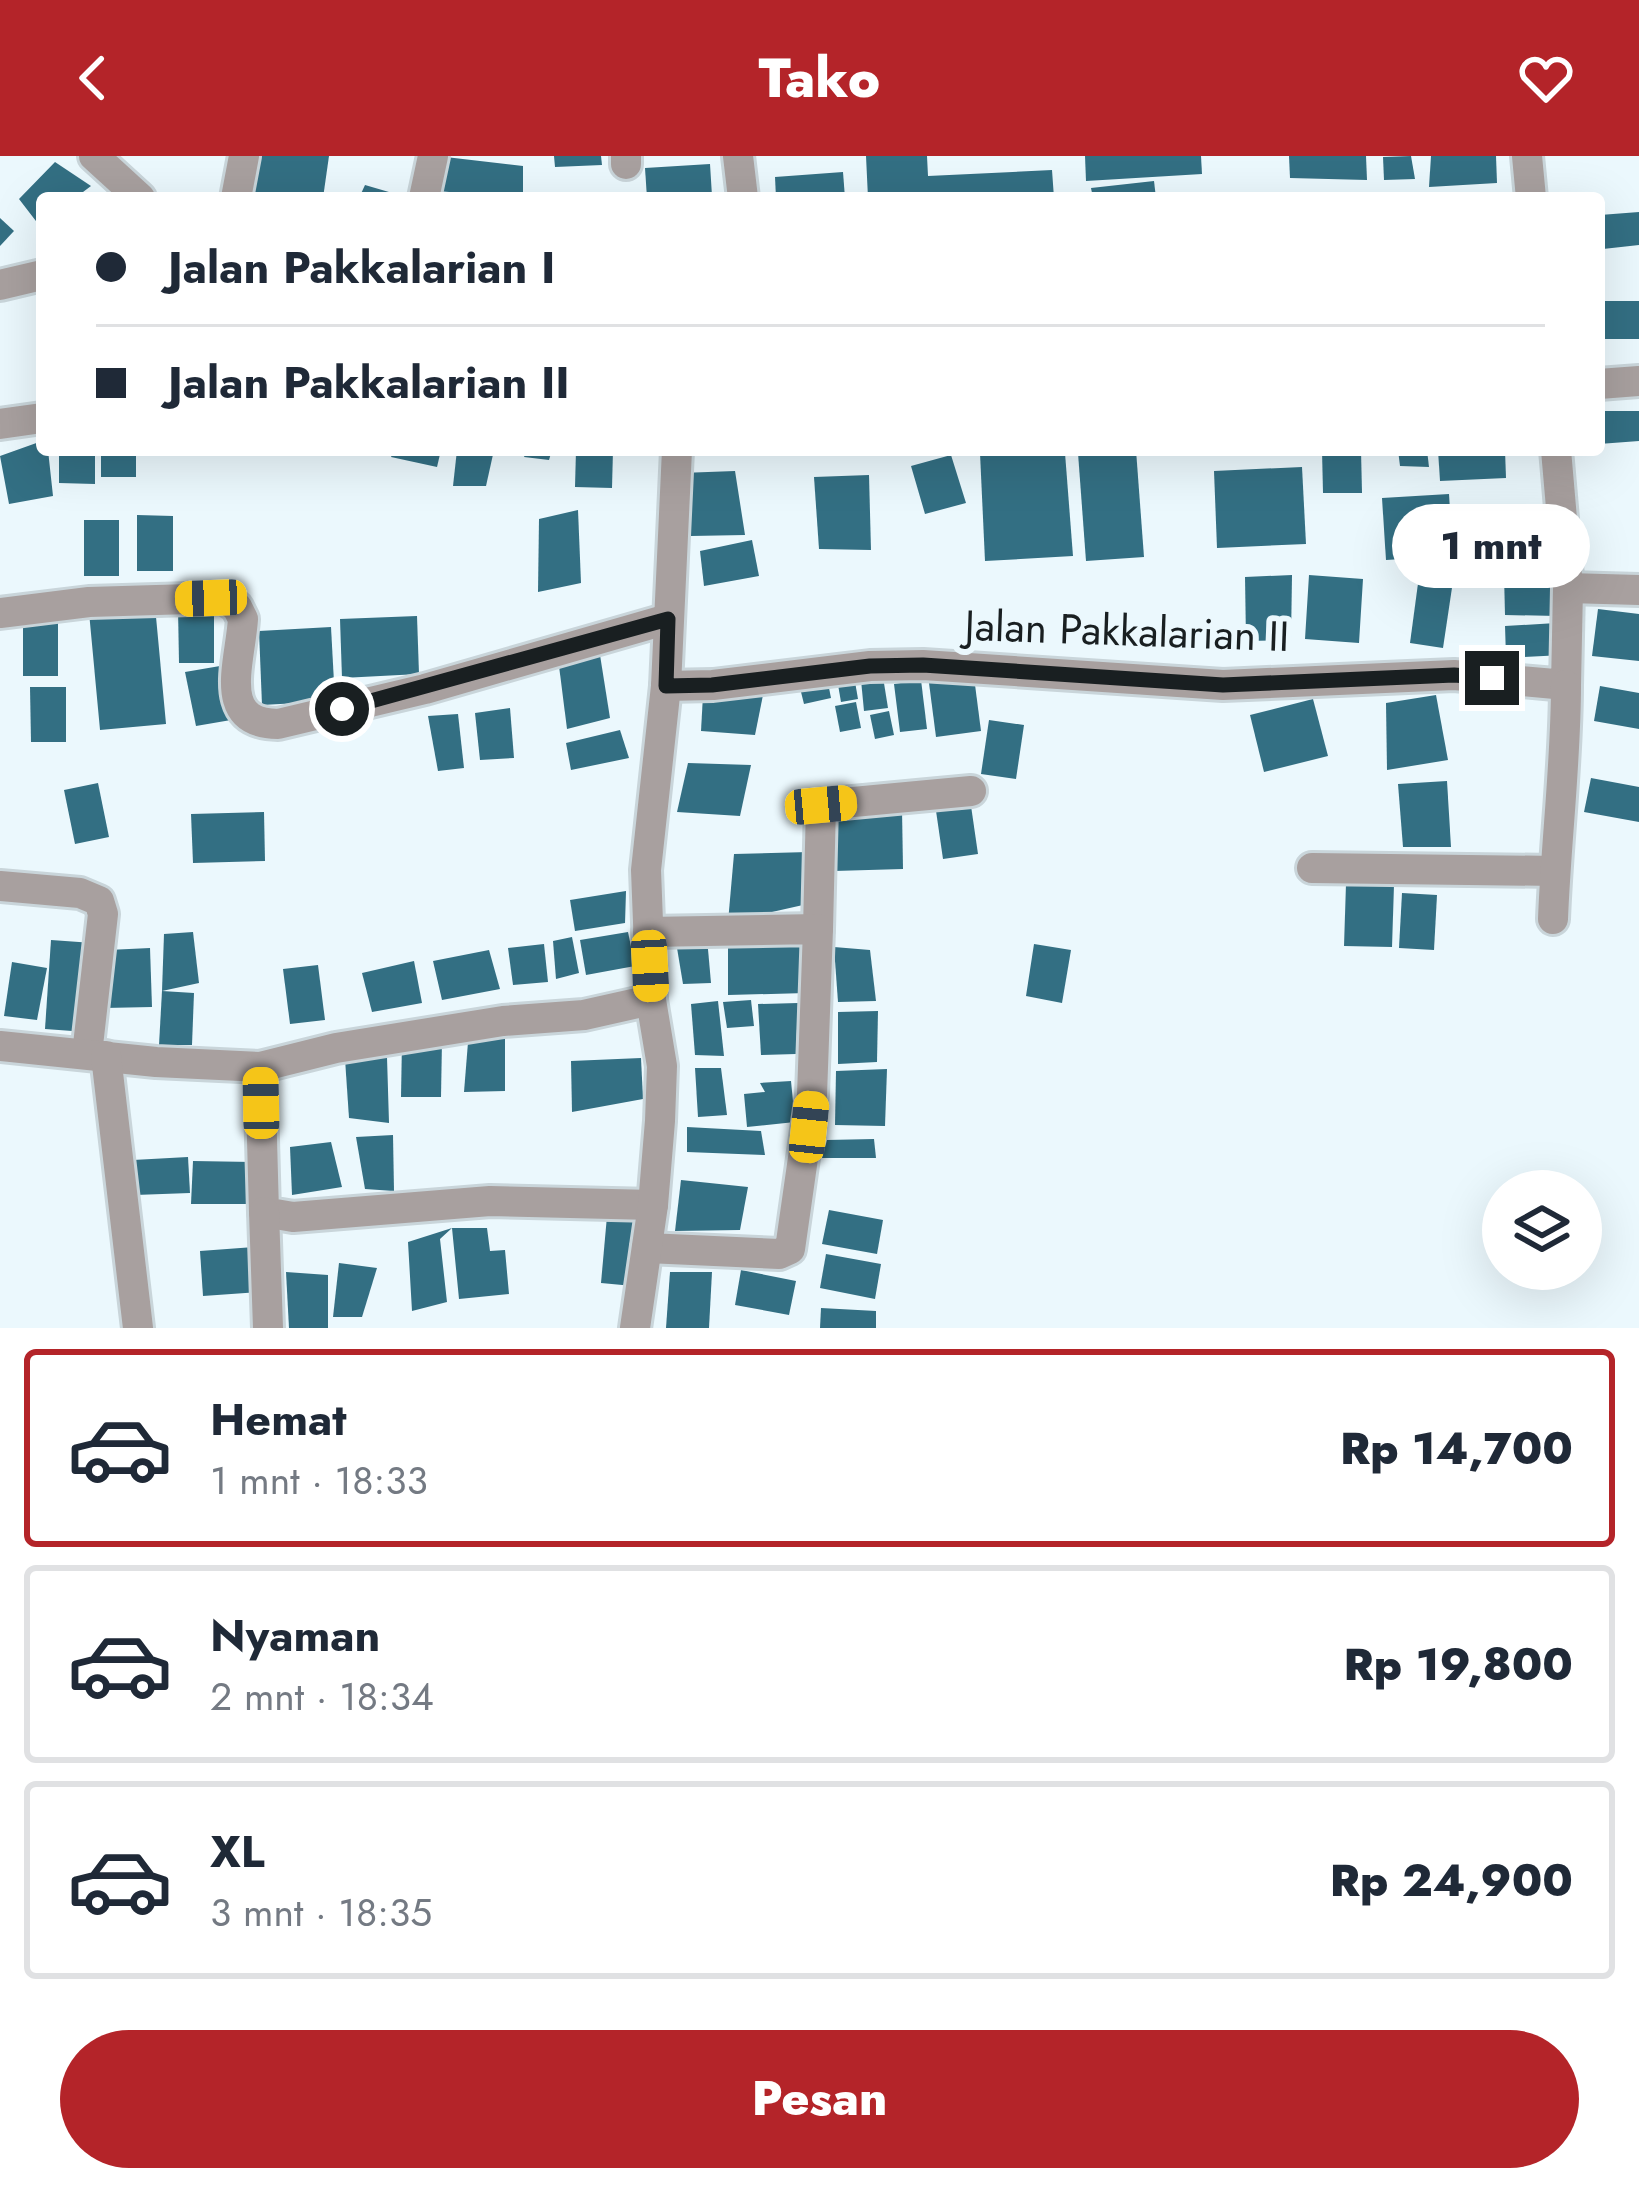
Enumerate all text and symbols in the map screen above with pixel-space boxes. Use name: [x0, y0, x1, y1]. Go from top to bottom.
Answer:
text: Tako: [759, 39, 880, 117]
icon: back: [60, 45, 126, 111]
icon: heart: [1513, 45, 1579, 111]
text: Jalan Pakkalarian I: [168, 235, 555, 300]
text: Jalan Pakkalarian II: [168, 350, 570, 415]
callout: 1 mnt: [1393, 504, 1591, 588]
text: 1 mnt: [1440, 517, 1542, 574]
car: [174, 579, 248, 617]
street label: Jalan Pakkalarian II: [959, 595, 1290, 667]
route end: [1465, 651, 1519, 705]
route start: [315, 682, 369, 736]
car: [784, 784, 858, 826]
car: [630, 929, 670, 1003]
car: [242, 1067, 280, 1139]
car: [787, 1089, 831, 1165]
map controls: [1482, 1170, 1602, 1290]
button: layers: [1482, 1170, 1602, 1290]
text: Hemat: [210, 1387, 347, 1452]
icon: car: [66, 1394, 174, 1502]
text: Rp 14,700: [1340, 1416, 1573, 1481]
text: 1 mnt · 18:33: [210, 1452, 428, 1509]
text: Nyaman: [210, 1603, 380, 1668]
icon: car: [66, 1610, 174, 1718]
text: Rp 19,800: [1344, 1632, 1573, 1697]
text: 2 mnt · 18:34: [210, 1668, 434, 1725]
text: XL: [210, 1819, 265, 1884]
icon: car: [66, 1826, 174, 1934]
text: Rp 24,900: [1330, 1848, 1573, 1913]
text: 3 mnt · 18:35: [210, 1884, 432, 1941]
button: Pesan: [60, 2030, 1579, 2168]

